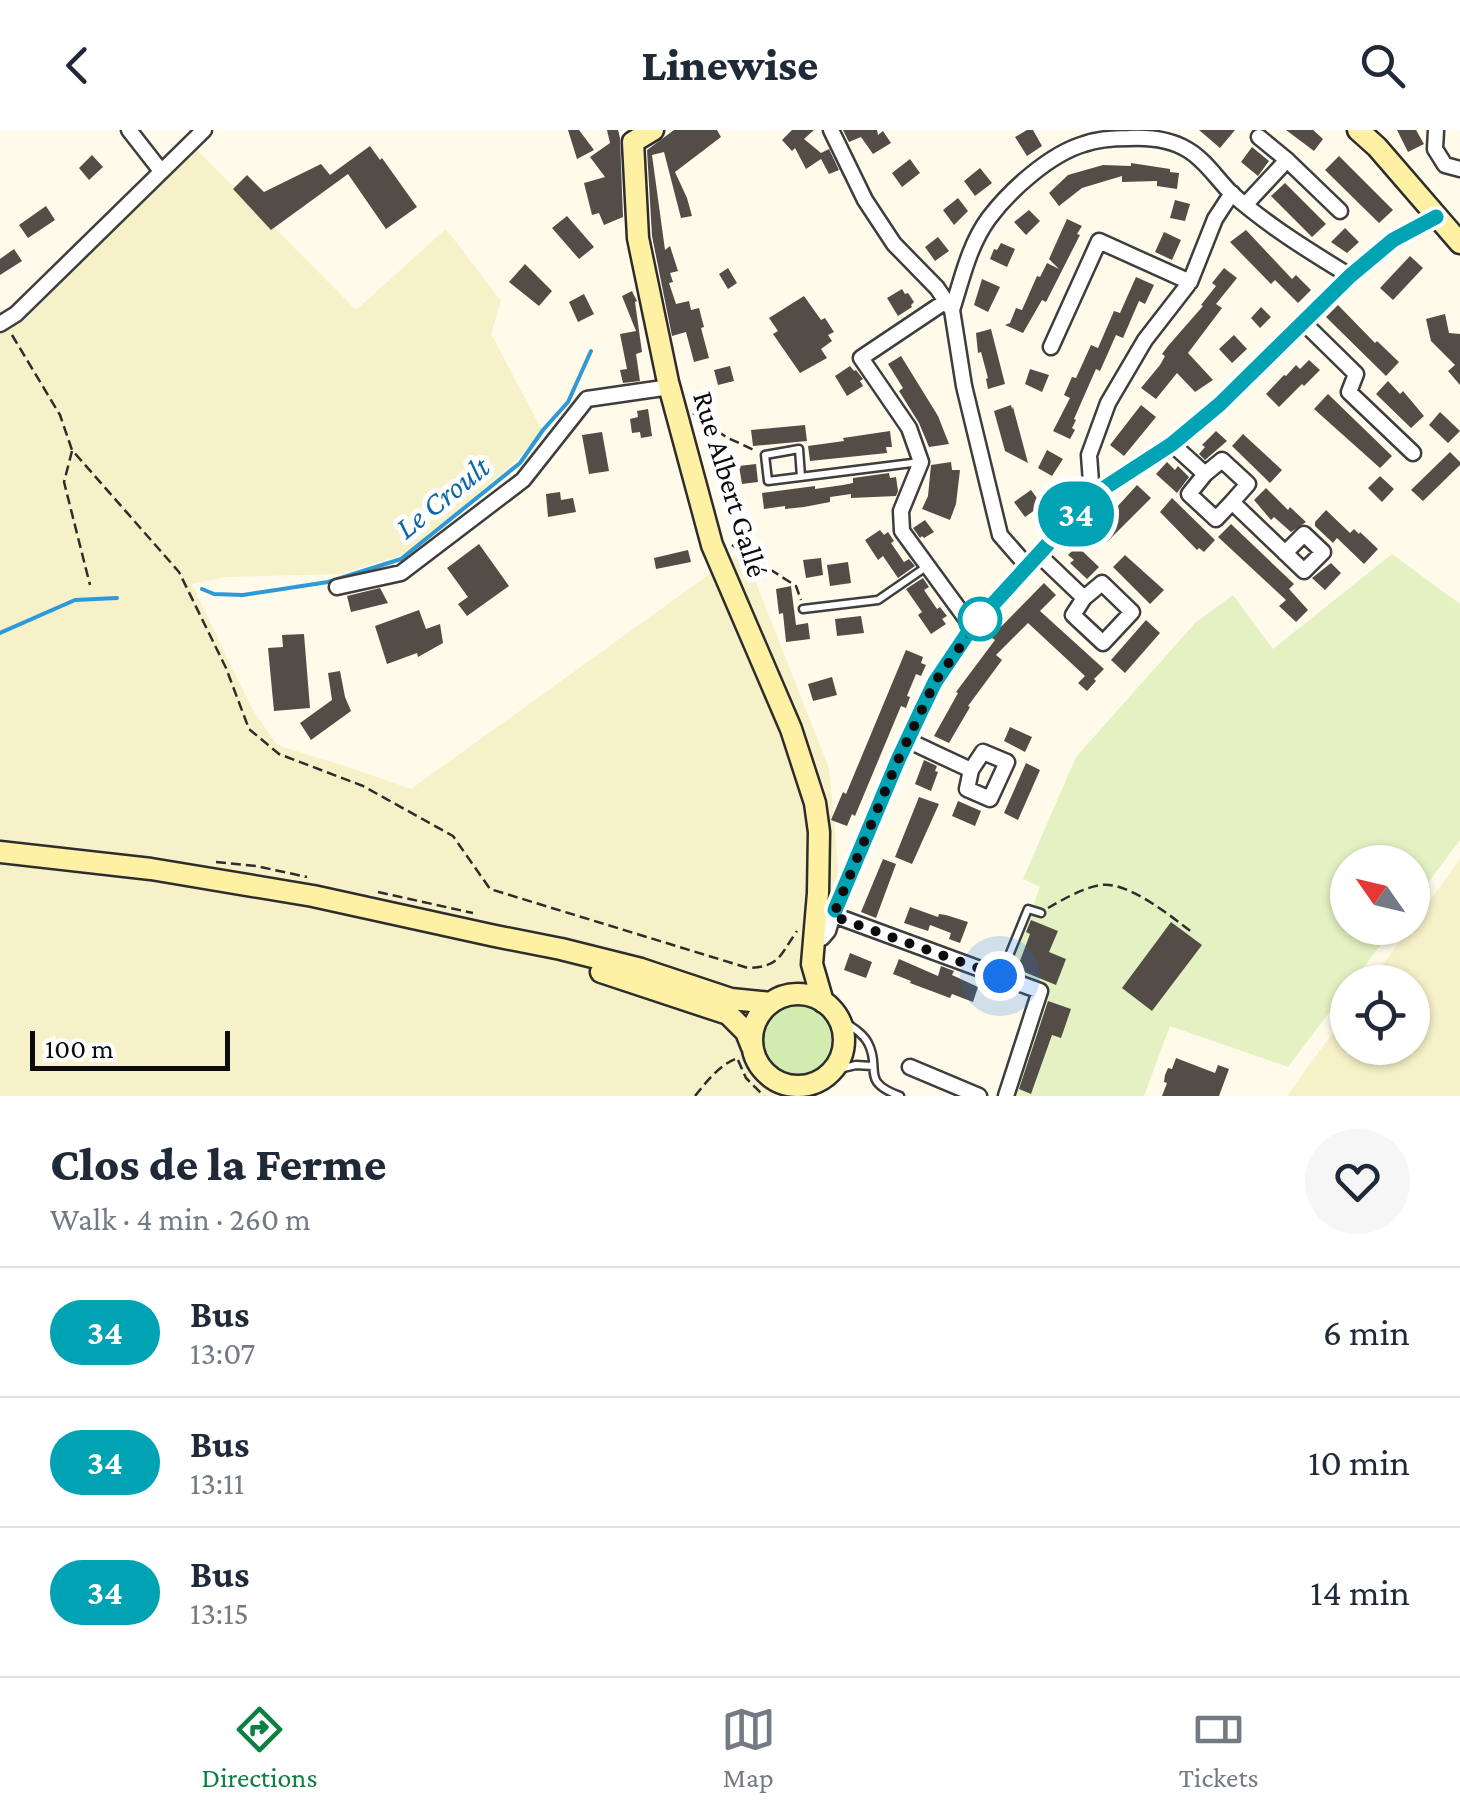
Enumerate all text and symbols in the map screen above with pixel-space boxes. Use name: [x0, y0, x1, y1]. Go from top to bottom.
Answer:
icon: back: [50, 38, 105, 93]
icon: search: [1355, 38, 1410, 93]
text: Linewise: [642, 40, 818, 90]
street label: Rue Albert Gallé: [687, 387, 775, 581]
water label: Le Croult: [388, 448, 497, 546]
line badge: 34: [1031, 482, 1121, 546]
text: 34: [1058, 495, 1094, 534]
unlabelled marker: [959, 598, 1001, 640]
north arrow: [1330, 845, 1430, 945]
map controls: [1330, 845, 1430, 1065]
your location: [975, 951, 1025, 1001]
button: locate: [1330, 965, 1430, 1065]
scale bar: [30, 1026, 230, 1070]
text: 100 m: [45, 1033, 114, 1064]
button: heart: [1305, 1129, 1410, 1234]
text: Clos de la Ferme: [50, 1137, 387, 1190]
text: Walk · 4 min · 260 m: [50, 1201, 311, 1237]
text: Bus: [190, 1293, 249, 1335]
text: 6 min: [1323, 1311, 1410, 1353]
text: 34: [87, 1313, 123, 1352]
text: 13:07: [190, 1335, 255, 1371]
text: Bus: [190, 1423, 249, 1465]
text: 10 min: [1308, 1441, 1410, 1483]
text: 34: [87, 1443, 123, 1482]
text: 13:11: [190, 1465, 244, 1501]
text: Bus: [190, 1553, 249, 1595]
text: 14 min: [1310, 1571, 1410, 1613]
text: 34: [87, 1573, 123, 1612]
text: 13:15: [190, 1595, 249, 1631]
tab: Directions: [202, 1702, 317, 1793]
tab: Map: [721, 1702, 776, 1793]
tab: Tickets: [1179, 1702, 1258, 1793]

